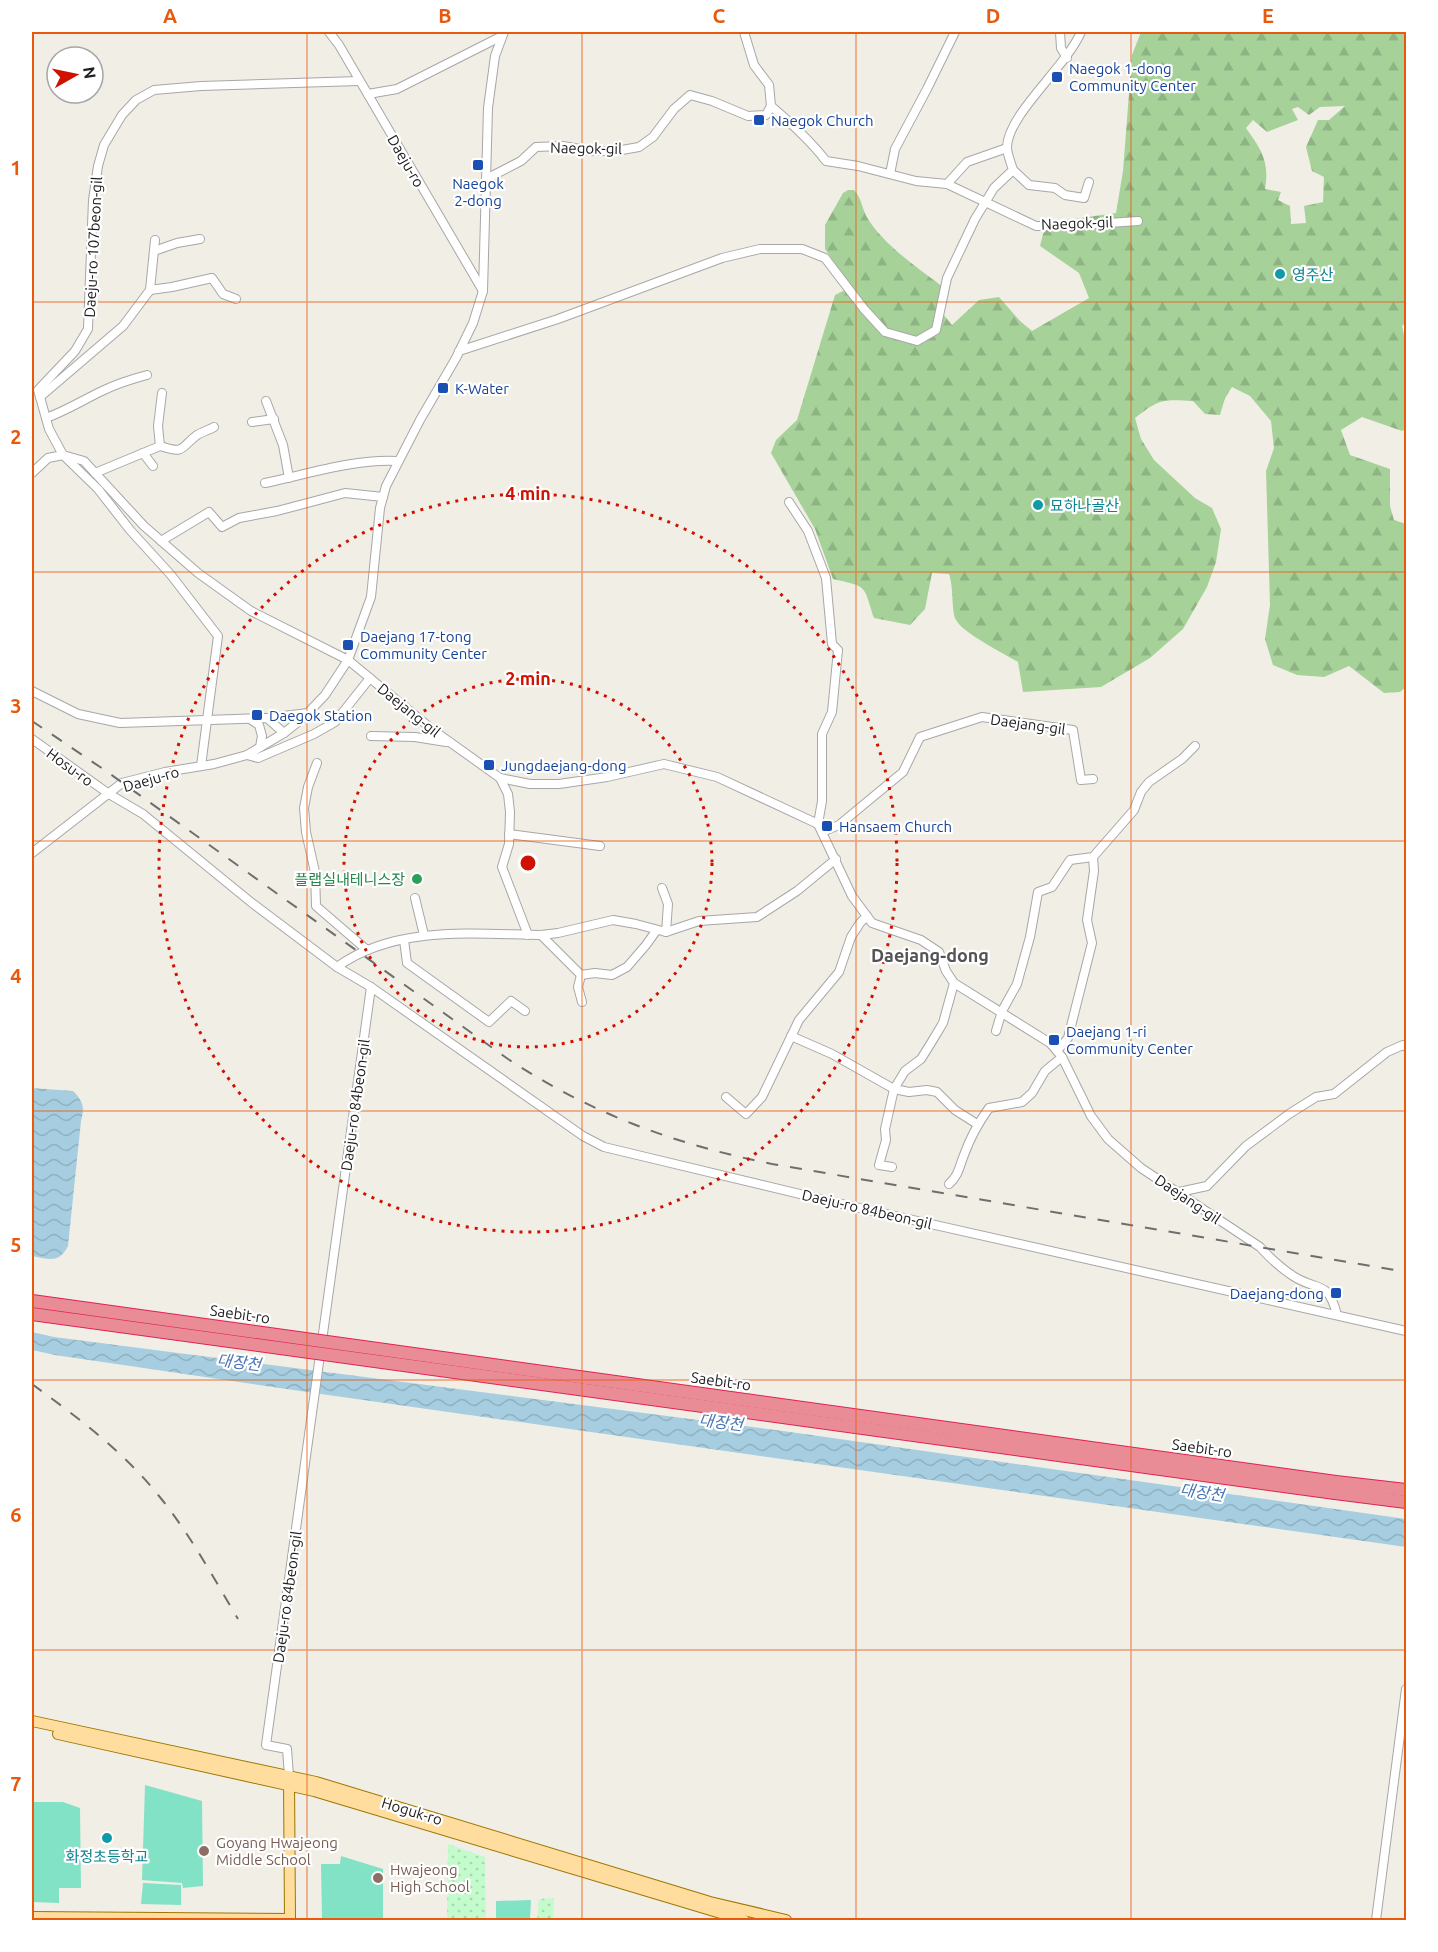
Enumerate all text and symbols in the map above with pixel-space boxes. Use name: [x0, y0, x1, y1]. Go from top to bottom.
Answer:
text: A: [163, 4, 177, 27]
text: B: [438, 4, 452, 27]
text: C: [713, 4, 726, 27]
text: D: [986, 4, 1000, 27]
text: E: [1262, 4, 1274, 27]
north arrow: [45, 45, 105, 105]
place label: Naegok 1-dong Community Center: [1069, 60, 1196, 94]
text: N: [80, 65, 100, 80]
marker: Naegok 1-dong Community Center: [1050, 70, 1064, 84]
place label: Naegok Church: [771, 112, 874, 129]
marker: Naegok Church: [752, 113, 766, 127]
street label: Daeju-ro: [384, 132, 428, 190]
street label: Naegok-gil: [550, 139, 622, 157]
text: 1: [10, 156, 22, 179]
marker: Naegok 2-dong: [471, 158, 485, 172]
place label: Naegok 2-dong: [452, 175, 504, 209]
street label: Daeju-ro 107beon-gil: [81, 176, 105, 318]
street label: Naegok-gil: [1041, 213, 1113, 233]
place label: 영주산: [1292, 266, 1334, 283]
marker: 영주산: [1273, 267, 1287, 281]
place label: K-Water: [455, 380, 509, 397]
marker: K-Water: [436, 381, 450, 395]
text: 2: [10, 425, 22, 448]
text: 4 min: [505, 483, 551, 503]
place label: 묘하나골산: [1050, 497, 1119, 514]
marker: 묘하나골산: [1031, 498, 1045, 512]
place label: Daejang 17-tong Community Center: [360, 628, 487, 662]
marker: Daejang 17-tong Community Center: [341, 638, 355, 652]
text: 2 min: [505, 668, 551, 688]
street label: Daejang-gil: [374, 680, 444, 740]
text: 3: [10, 694, 22, 717]
place label: Daegok Station: [269, 707, 372, 724]
marker: Daegok Station: [250, 708, 264, 722]
street label: Daejang-gil: [989, 710, 1067, 738]
street label: Hosu-ro: [44, 745, 96, 789]
place label: Jungdaejang-dong: [501, 757, 627, 774]
marker: Jungdaejang-dong: [482, 758, 496, 772]
street label: Daeju-ro: [121, 763, 181, 795]
place label: Hansaem Church: [839, 818, 952, 835]
marker: Hansaem Church: [820, 819, 834, 833]
centre of rings: [518, 853, 538, 873]
place label: 플랩실내테니스장: [295, 871, 405, 888]
marker: 플랩실내테니스장: [410, 872, 424, 886]
district label: Daejang-dong: [871, 945, 989, 965]
text: 4: [10, 964, 22, 987]
place label: Daejang 1-ri Community Center: [1066, 1023, 1193, 1057]
marker: Daejang 1-ri Community Center: [1047, 1033, 1061, 1047]
street label: Daeju-ro 84beon-gil: [337, 1038, 373, 1172]
street label: Daejang-gil: [1152, 1171, 1224, 1227]
street label: Daeju-ro 84beon-gil: [800, 1186, 934, 1232]
text: 5: [10, 1233, 22, 1256]
place label: Daejang-dong: [1230, 1285, 1324, 1302]
marker: Daejang-dong: [1329, 1286, 1343, 1300]
street label: Saebit-ro: [209, 1301, 271, 1327]
water label: 대장천: [216, 1350, 264, 1374]
street label: Saebit-ro: [690, 1368, 752, 1394]
water label: 대장천: [698, 1410, 746, 1434]
street label: Saebit-ro: [1171, 1435, 1233, 1461]
water label: 대장천: [1179, 1480, 1227, 1504]
text: 6: [10, 1503, 22, 1526]
street label: Daeju-ro 84beon-gil: [269, 1530, 305, 1664]
text: 7: [10, 1772, 22, 1795]
street label: Hoguk-ro: [380, 1794, 444, 1828]
marker: 화정초등학교: [100, 1831, 114, 1845]
place label: Goyang Hwajeong Middle School: [216, 1834, 338, 1868]
marker: Goyang Hwajeong Middle School: [197, 1844, 211, 1858]
place label: 화정초등학교: [66, 1848, 148, 1865]
place label: Hwajeong High School: [390, 1861, 470, 1895]
marker: Hwajeong High School: [371, 1871, 385, 1885]

